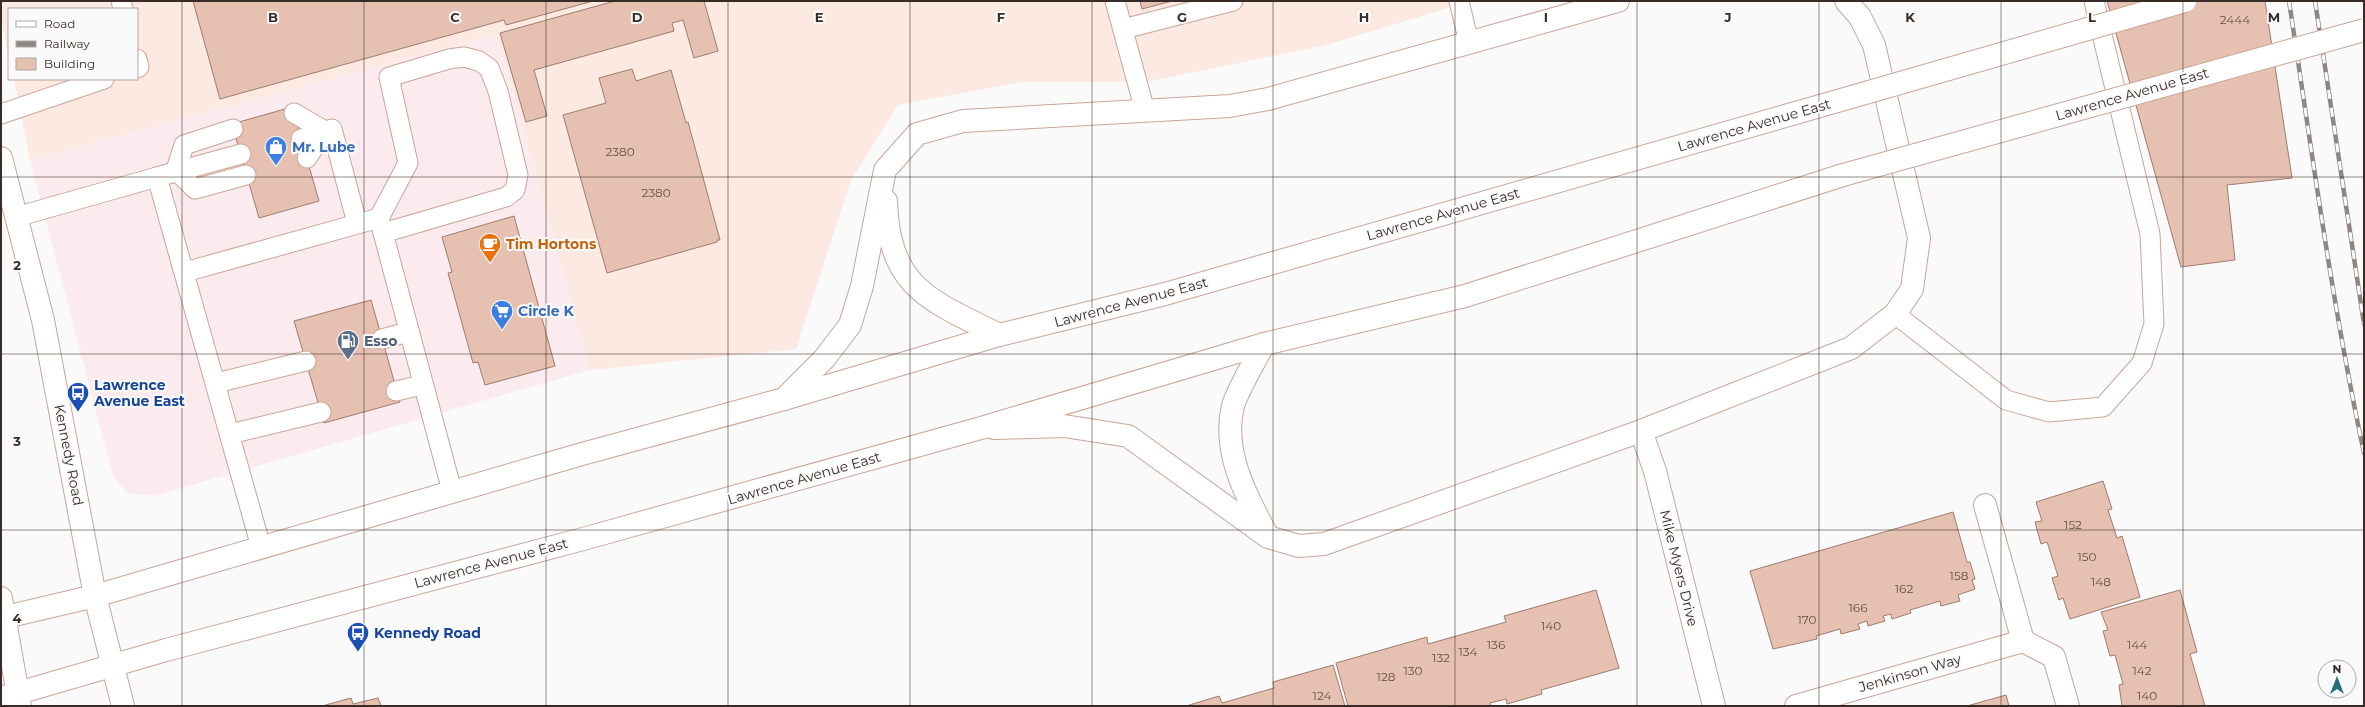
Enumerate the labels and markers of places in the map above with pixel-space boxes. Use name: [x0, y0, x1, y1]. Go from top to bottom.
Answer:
shop icon: Mr. Lube: [263, 134, 289, 167]
place label: Mr. Lube: [292, 138, 356, 156]
cafe icon: Tim Hortons: [477, 231, 503, 264]
place label: Tim Hortons: [506, 235, 597, 253]
supermarket icon: Circle K: [489, 298, 515, 331]
place label: Circle K: [518, 302, 574, 320]
fuel station icon: Esso: [335, 328, 361, 361]
place label: Esso: [364, 332, 397, 350]
place label: Lawrence Avenue East: [93, 376, 185, 410]
bus stop icon: Lawrence Avenue East: [65, 380, 91, 413]
bus stop icon: Kennedy Road: [345, 620, 371, 653]
place label: Kennedy Road: [374, 624, 481, 642]

